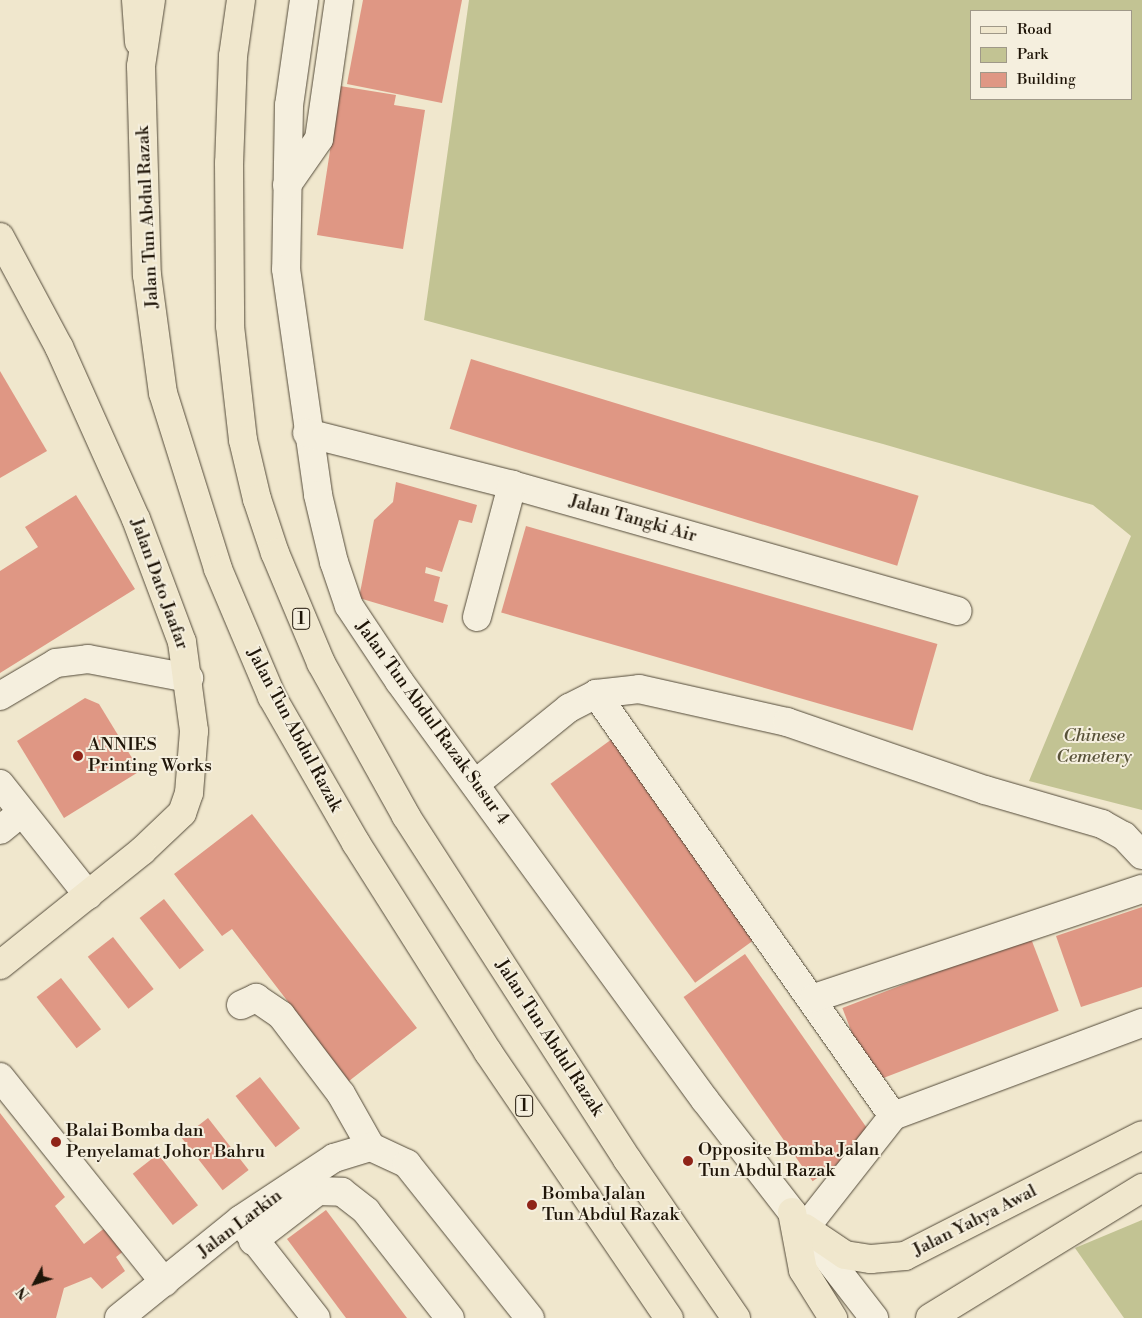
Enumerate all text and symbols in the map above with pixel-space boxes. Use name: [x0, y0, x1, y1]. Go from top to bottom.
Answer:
legend: [970, 10, 1132, 100]
text: Road: [1017, 20, 1052, 39]
text: Park: [1017, 45, 1048, 64]
text: Building: [1017, 70, 1076, 89]
street label: Jalan Tun Abdul Razak: [132, 125, 164, 309]
street label: Jalan Tangki Air: [567, 490, 699, 548]
street label: Jalan Dato Jaafar: [125, 515, 193, 653]
road number: 1: [291, 606, 311, 632]
street label: Jalan Tun Abdul Razak Susur 4: [351, 617, 513, 829]
street label: Jalan Tun Abdul Razak: [242, 644, 346, 816]
park label: Chinese Cemetery: [1056, 726, 1132, 769]
place label: ANNIES Printing Works: [88, 735, 212, 778]
marker: ANNIES Printing Works: [72, 750, 84, 762]
street label: Jalan Tun Abdul Razak: [490, 956, 608, 1120]
road number: 1: [514, 1092, 534, 1120]
place label: Balai Bomba dan Penyelamat Johor Bahru: [66, 1121, 265, 1164]
marker: Balai Bomba dan Penyelamat Johor Bahru: [50, 1136, 62, 1148]
place label: Opposite Bomba Jalan Tun Abdul Razak: [698, 1140, 879, 1182]
marker: Opposite Bomba Jalan Tun Abdul Razak: [682, 1155, 694, 1167]
street label: Jalan Yahya Awal: [909, 1180, 1041, 1262]
place label: Bomba Jalan Tun Abdul Razak: [542, 1184, 679, 1226]
street label: Jalan Larkin: [193, 1185, 287, 1263]
marker: Bomba Jalan Tun Abdul Razak: [526, 1199, 538, 1211]
north arrow: [10, 1258, 60, 1308]
text: N: [13, 1283, 34, 1303]

